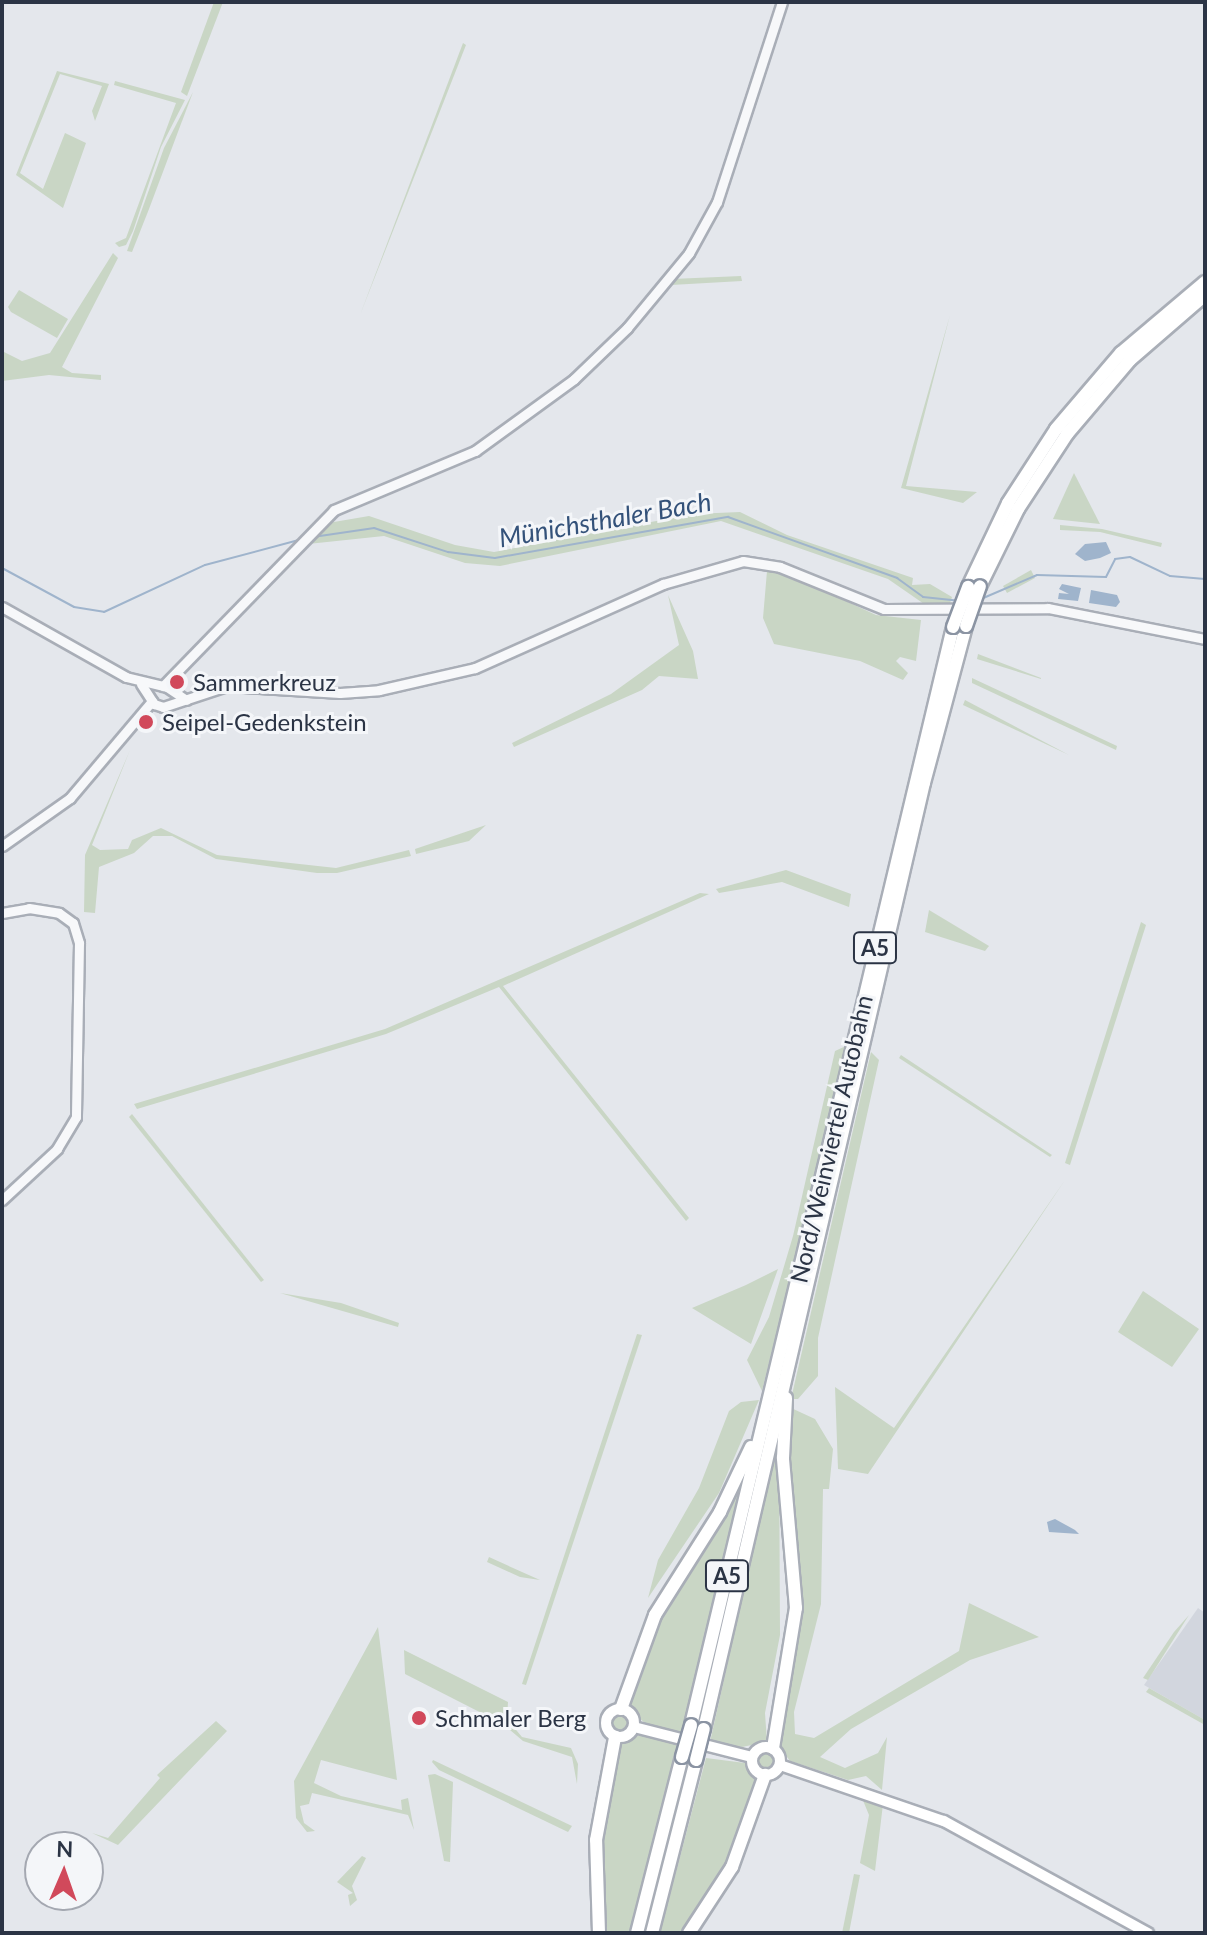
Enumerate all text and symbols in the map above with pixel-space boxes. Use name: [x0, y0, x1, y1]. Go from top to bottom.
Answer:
water label: Münichsthaler Bach: [496, 486, 714, 554]
place label: Sammerkreuz: [193, 668, 336, 696]
marker: Sammerkreuz: [168, 673, 186, 691]
place label: Seipel-Gedenkstein: [162, 708, 367, 736]
marker: Seipel-Gedenkstein: [137, 713, 155, 731]
road number: A5: [851, 930, 899, 966]
street label: Nord/Weinviertel Autobahn: [784, 992, 878, 1286]
road number: A5: [703, 1558, 751, 1594]
place label: Schmaler Berg: [435, 1704, 587, 1732]
marker: Schmaler Berg: [410, 1709, 428, 1727]
north arrow: [24, 1831, 104, 1911]
text: N: [56, 1835, 74, 1862]

